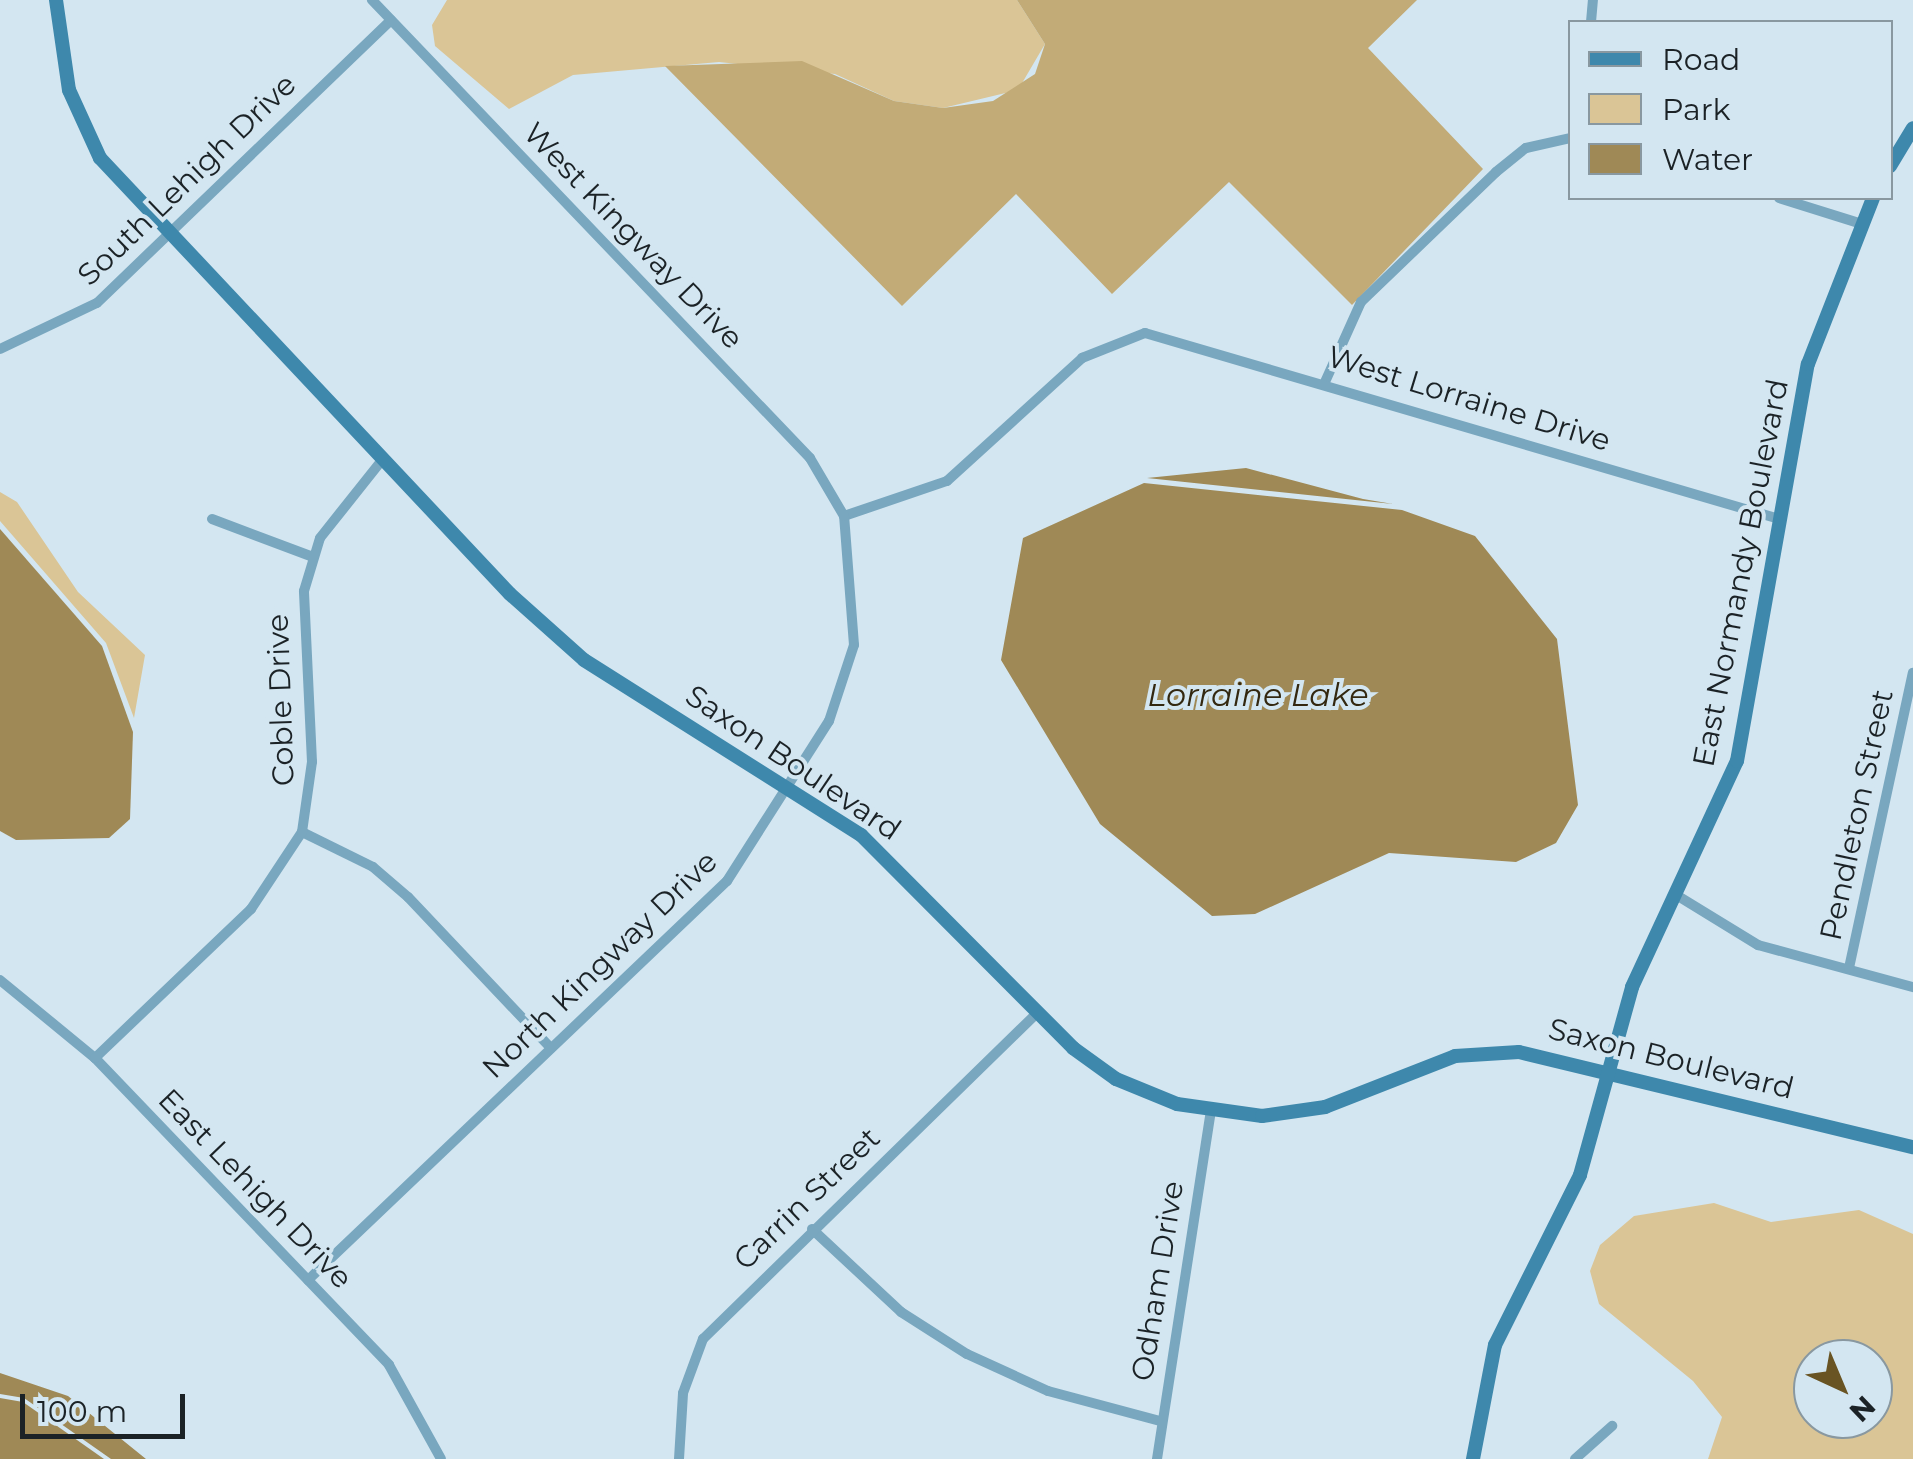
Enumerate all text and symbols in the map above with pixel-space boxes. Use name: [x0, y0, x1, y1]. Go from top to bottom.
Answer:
legend: [1568, 20, 1893, 200]
text: Road: [1662, 41, 1740, 78]
street label: South Lehigh Drive: [71, 67, 303, 293]
text: Park: [1662, 91, 1731, 128]
street label: West Kingway Drive: [516, 115, 750, 357]
text: Water: [1662, 141, 1753, 178]
street label: West Lorraine Drive: [1323, 339, 1615, 459]
street label: East Normandy Boulevard: [1686, 376, 1796, 770]
street label: Coble Drive: [260, 613, 302, 787]
water label: Lorraine Lake: [1147, 676, 1369, 714]
street label: Saxon Boulevard: [679, 678, 907, 848]
street label: Pendleton Street: [1813, 686, 1901, 944]
street label: North Kingway Drive: [475, 844, 725, 1086]
street label: Saxon Boulevard: [1545, 1011, 1797, 1107]
street label: East Lehigh Drive: [151, 1082, 359, 1296]
street label: Carrin Street: [726, 1120, 888, 1278]
street label: Odham Drive: [1124, 1179, 1192, 1383]
north arrow: [1793, 1339, 1893, 1439]
scale bar: [25, 1374, 190, 1436]
text: N: [1843, 1389, 1882, 1429]
text: 100 m: [37, 1393, 127, 1430]

